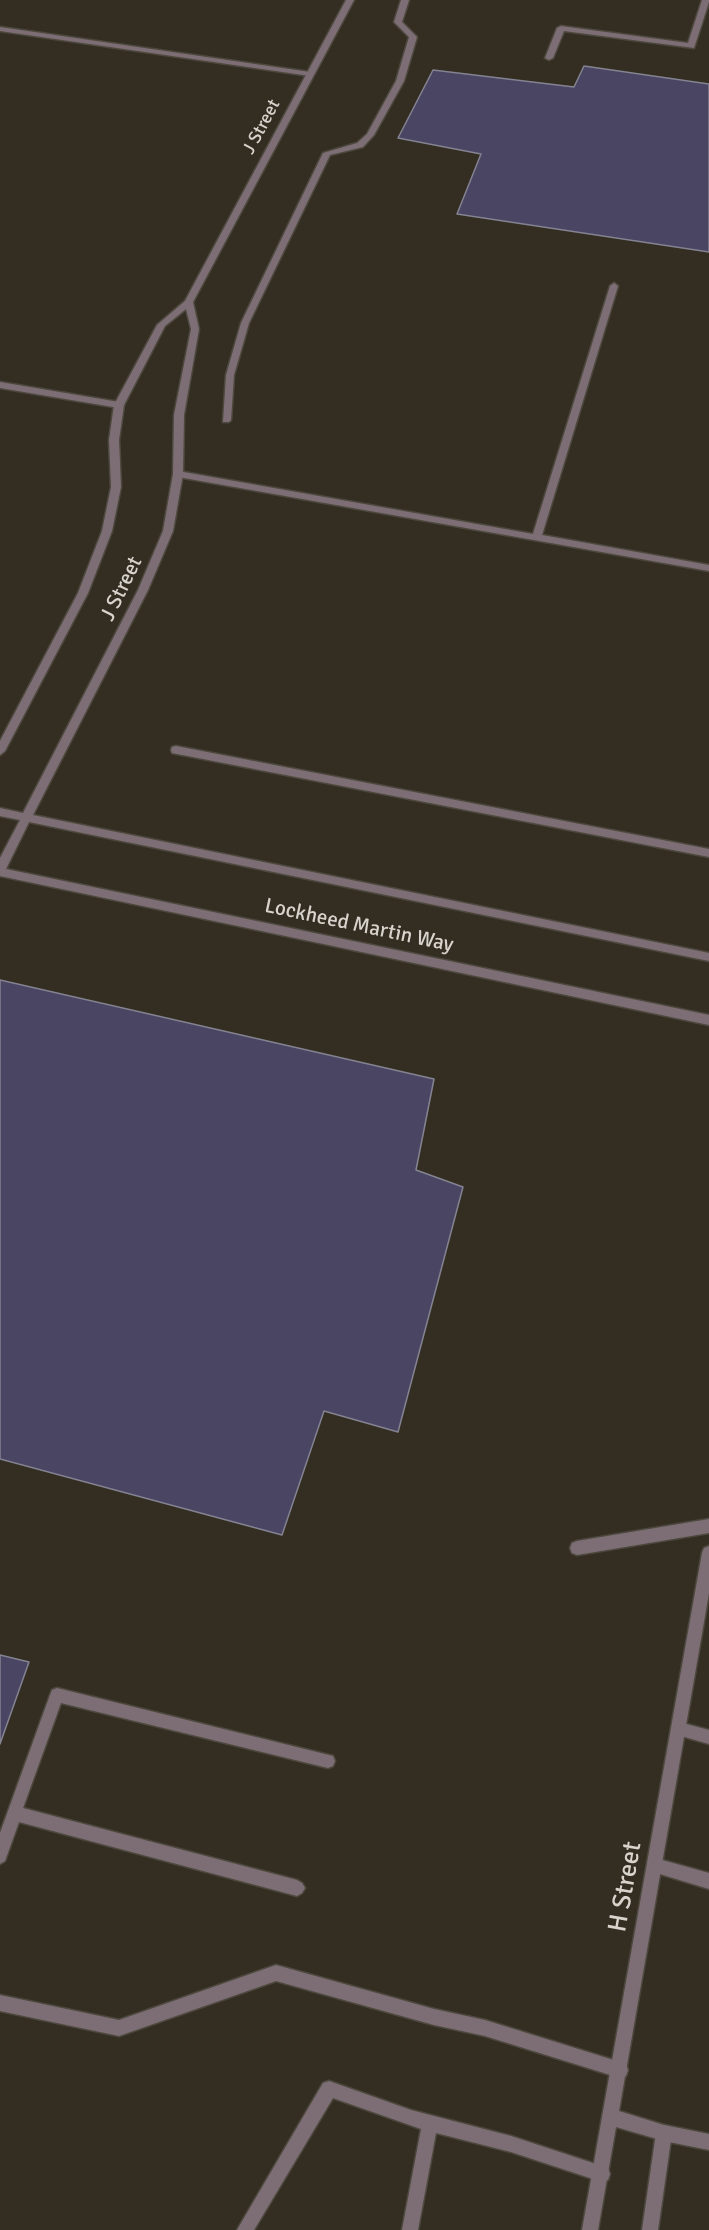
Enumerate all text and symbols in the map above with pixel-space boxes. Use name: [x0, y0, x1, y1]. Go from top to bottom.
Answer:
street label: J Street: [239, 96, 285, 158]
street label: J Street: [96, 553, 148, 625]
street label: Lockheed Martin Way: [262, 894, 456, 958]
street label: H Street: [603, 1839, 649, 1935]

